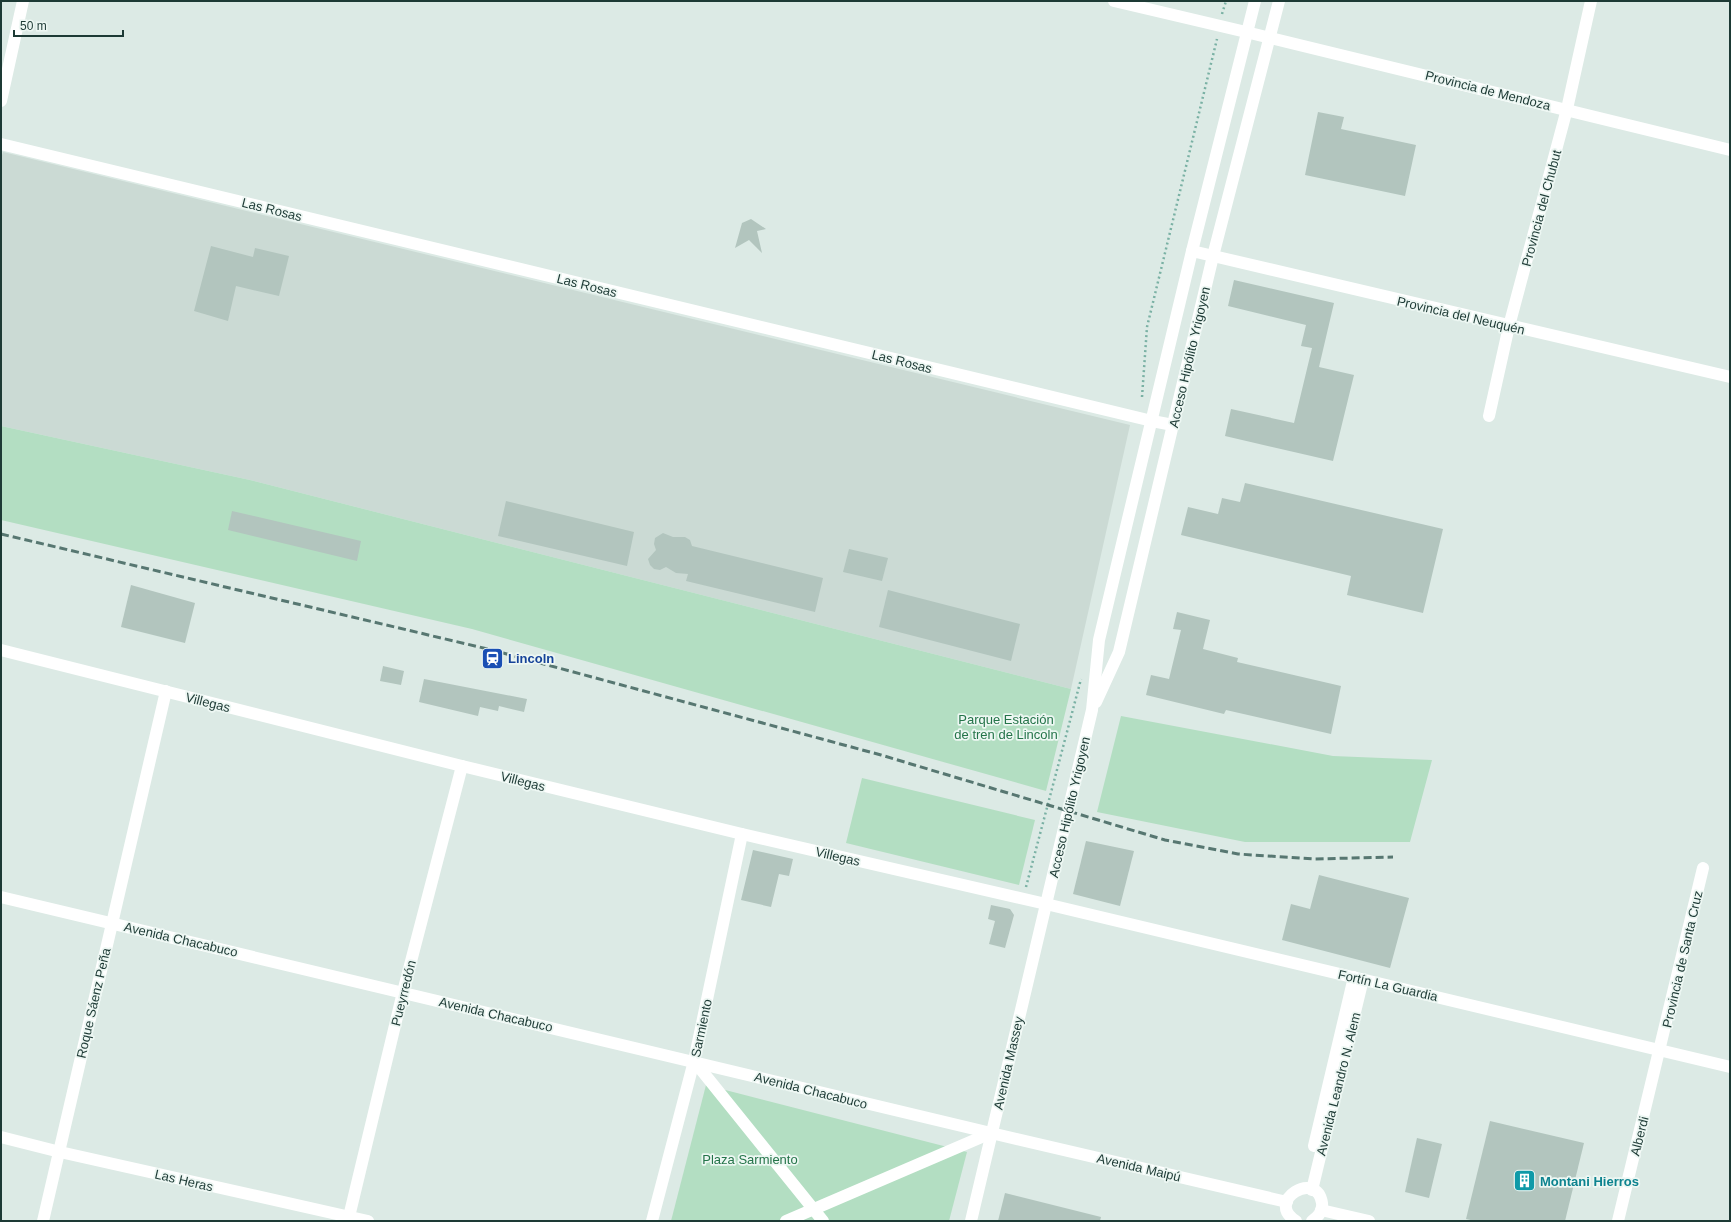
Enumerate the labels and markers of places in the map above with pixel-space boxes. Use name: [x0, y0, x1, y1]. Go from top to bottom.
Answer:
station icon: Lincoln: [479, 645, 505, 671]
place label: Lincoln: [508, 651, 554, 666]
building icon: Montani Hierros: [1512, 1168, 1538, 1194]
place label: Montani Hierros: [1540, 1174, 1639, 1189]

